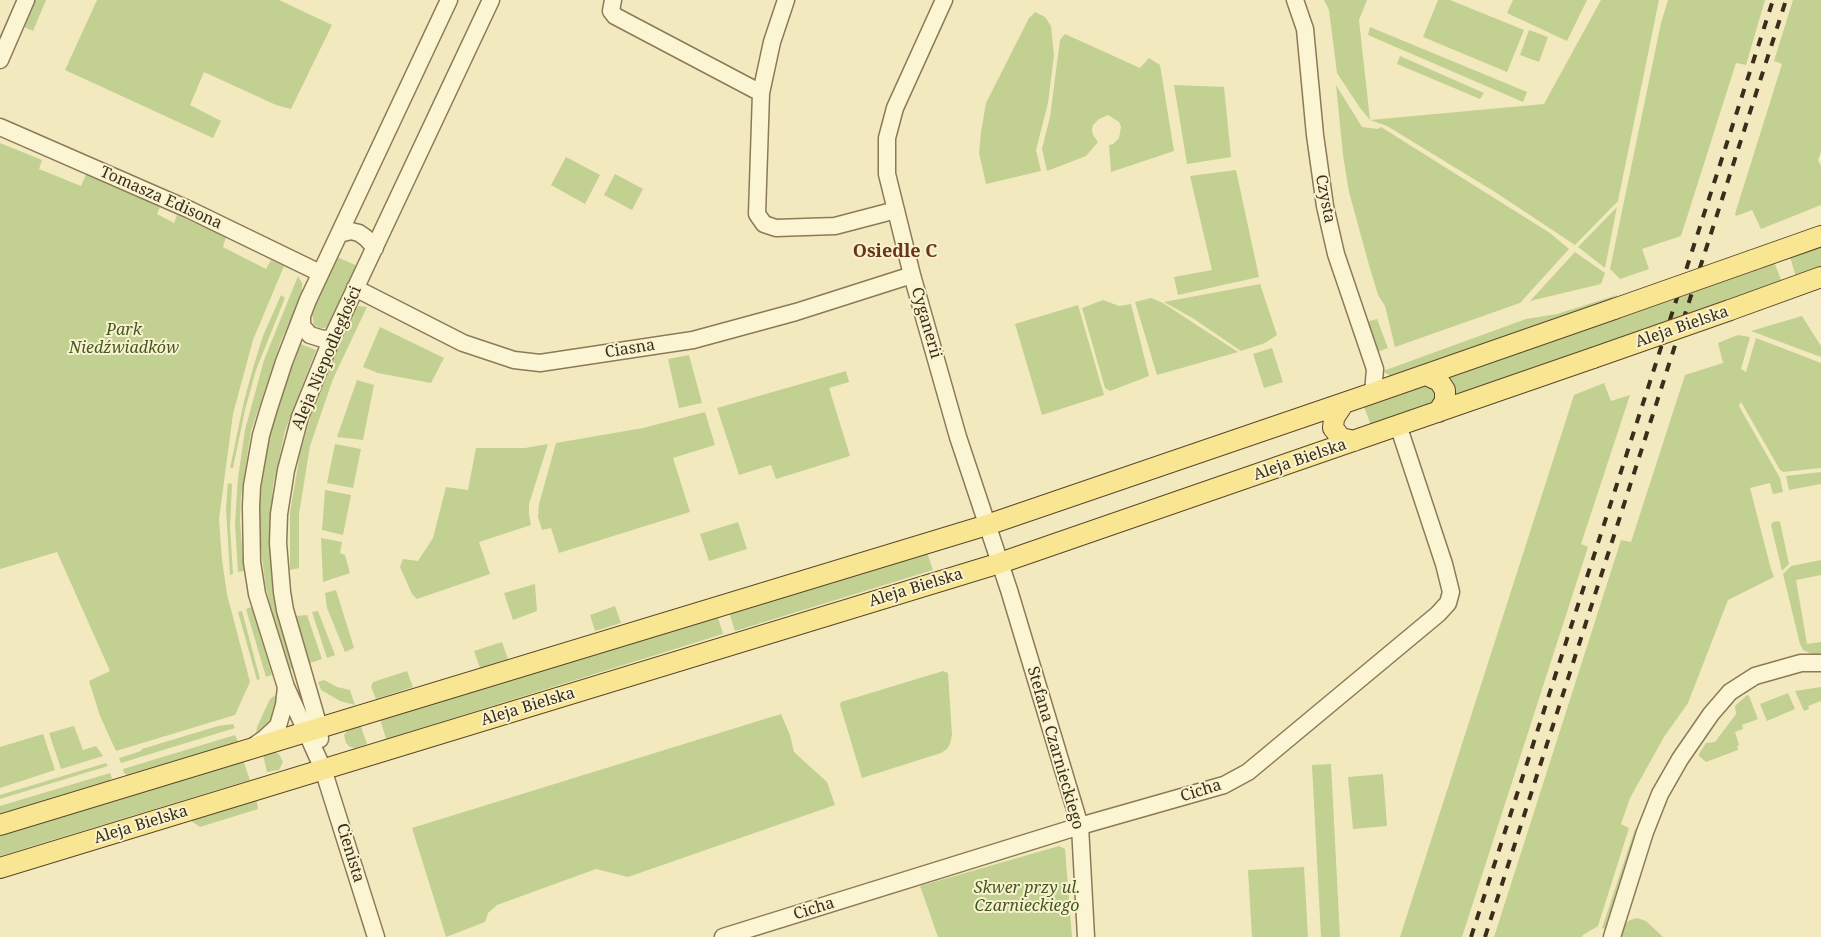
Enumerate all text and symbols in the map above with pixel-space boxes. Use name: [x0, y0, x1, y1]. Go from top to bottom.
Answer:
street label: Tomasza Edisona: [97, 162, 225, 234]
street label: Czysta: [1311, 173, 1339, 225]
district label: Osiedle C: [853, 241, 937, 263]
street label: Aleja Niepodległości: [288, 283, 366, 433]
street label: Cyganerii: [907, 285, 945, 361]
street label: Aleja Bielska: [1633, 302, 1731, 352]
park label: Park Niedźwiadków: [69, 320, 179, 358]
street label: Ciasna: [604, 336, 656, 362]
street label: Aleja Bielska: [1251, 435, 1349, 485]
street label: Aleja Bielska: [867, 565, 965, 611]
street label: Stefana Czarnieckiego: [1023, 664, 1087, 832]
street label: Aleja Bielska: [479, 684, 577, 730]
street label: Cicha: [1178, 776, 1224, 806]
street label: Aleja Bielska: [92, 802, 190, 848]
street label: Cienista: [332, 821, 368, 885]
park label: Skwer przy ul. Czarnieckiego: [974, 878, 1080, 916]
street label: Cicha: [791, 894, 837, 924]

